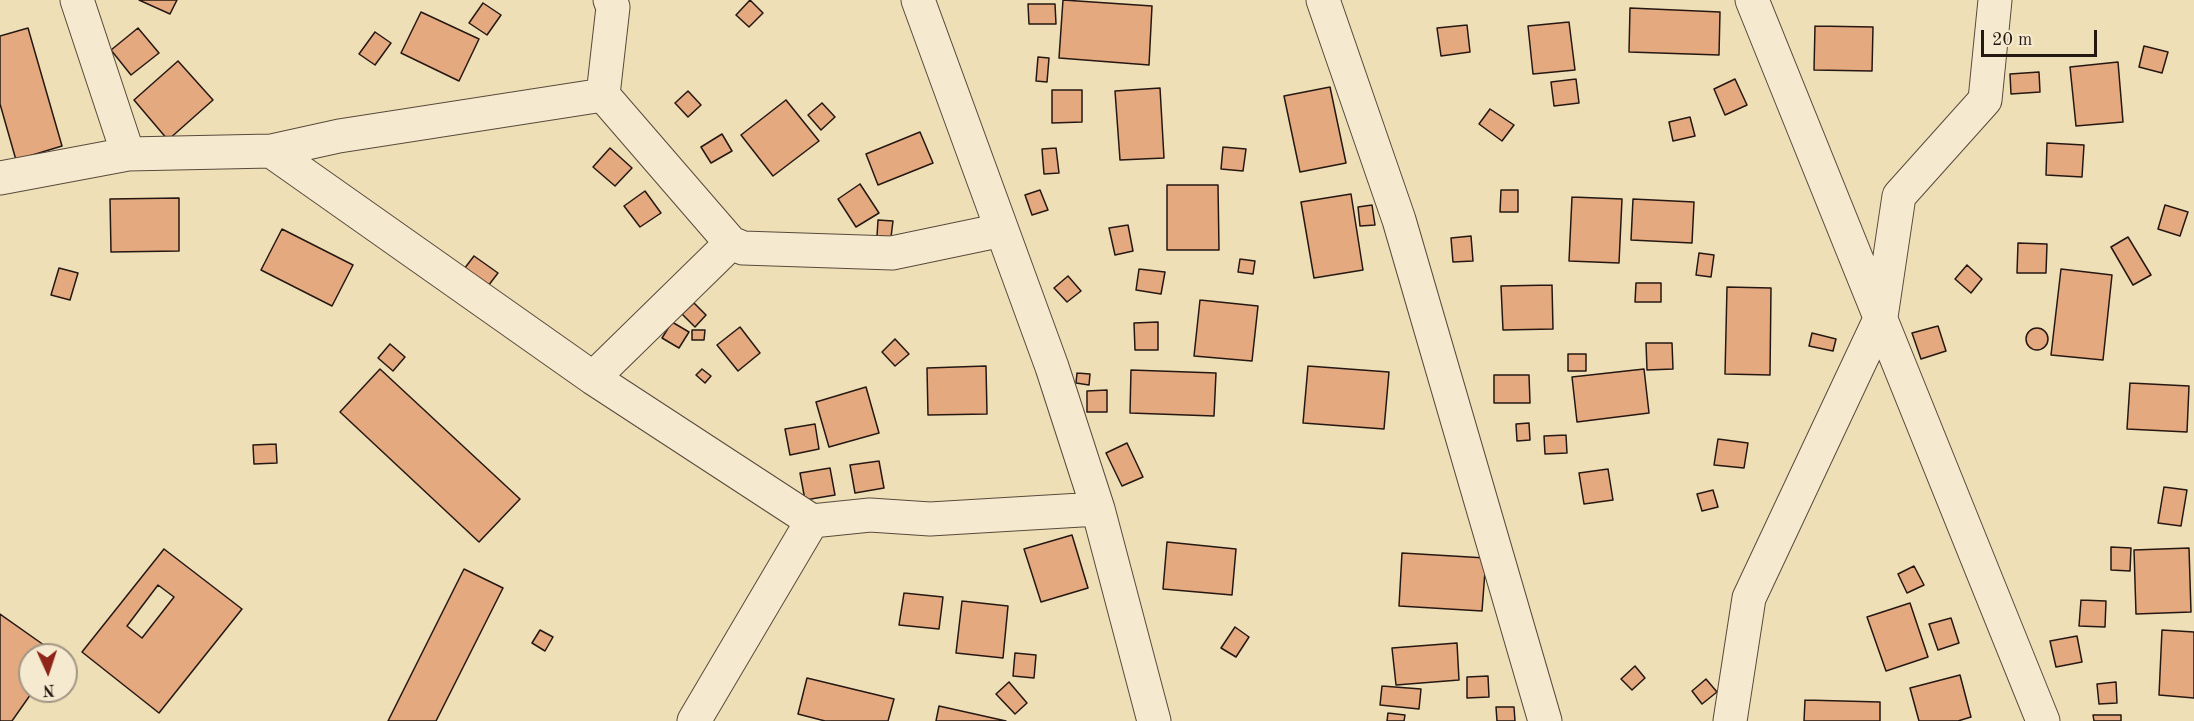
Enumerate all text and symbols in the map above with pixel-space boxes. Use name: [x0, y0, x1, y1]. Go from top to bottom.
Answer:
scale bar: [1984, 18, 2100, 56]
text: 20 m: [1992, 31, 2032, 49]
north arrow: [18, 643, 78, 703]
text: N: [42, 681, 55, 697]

